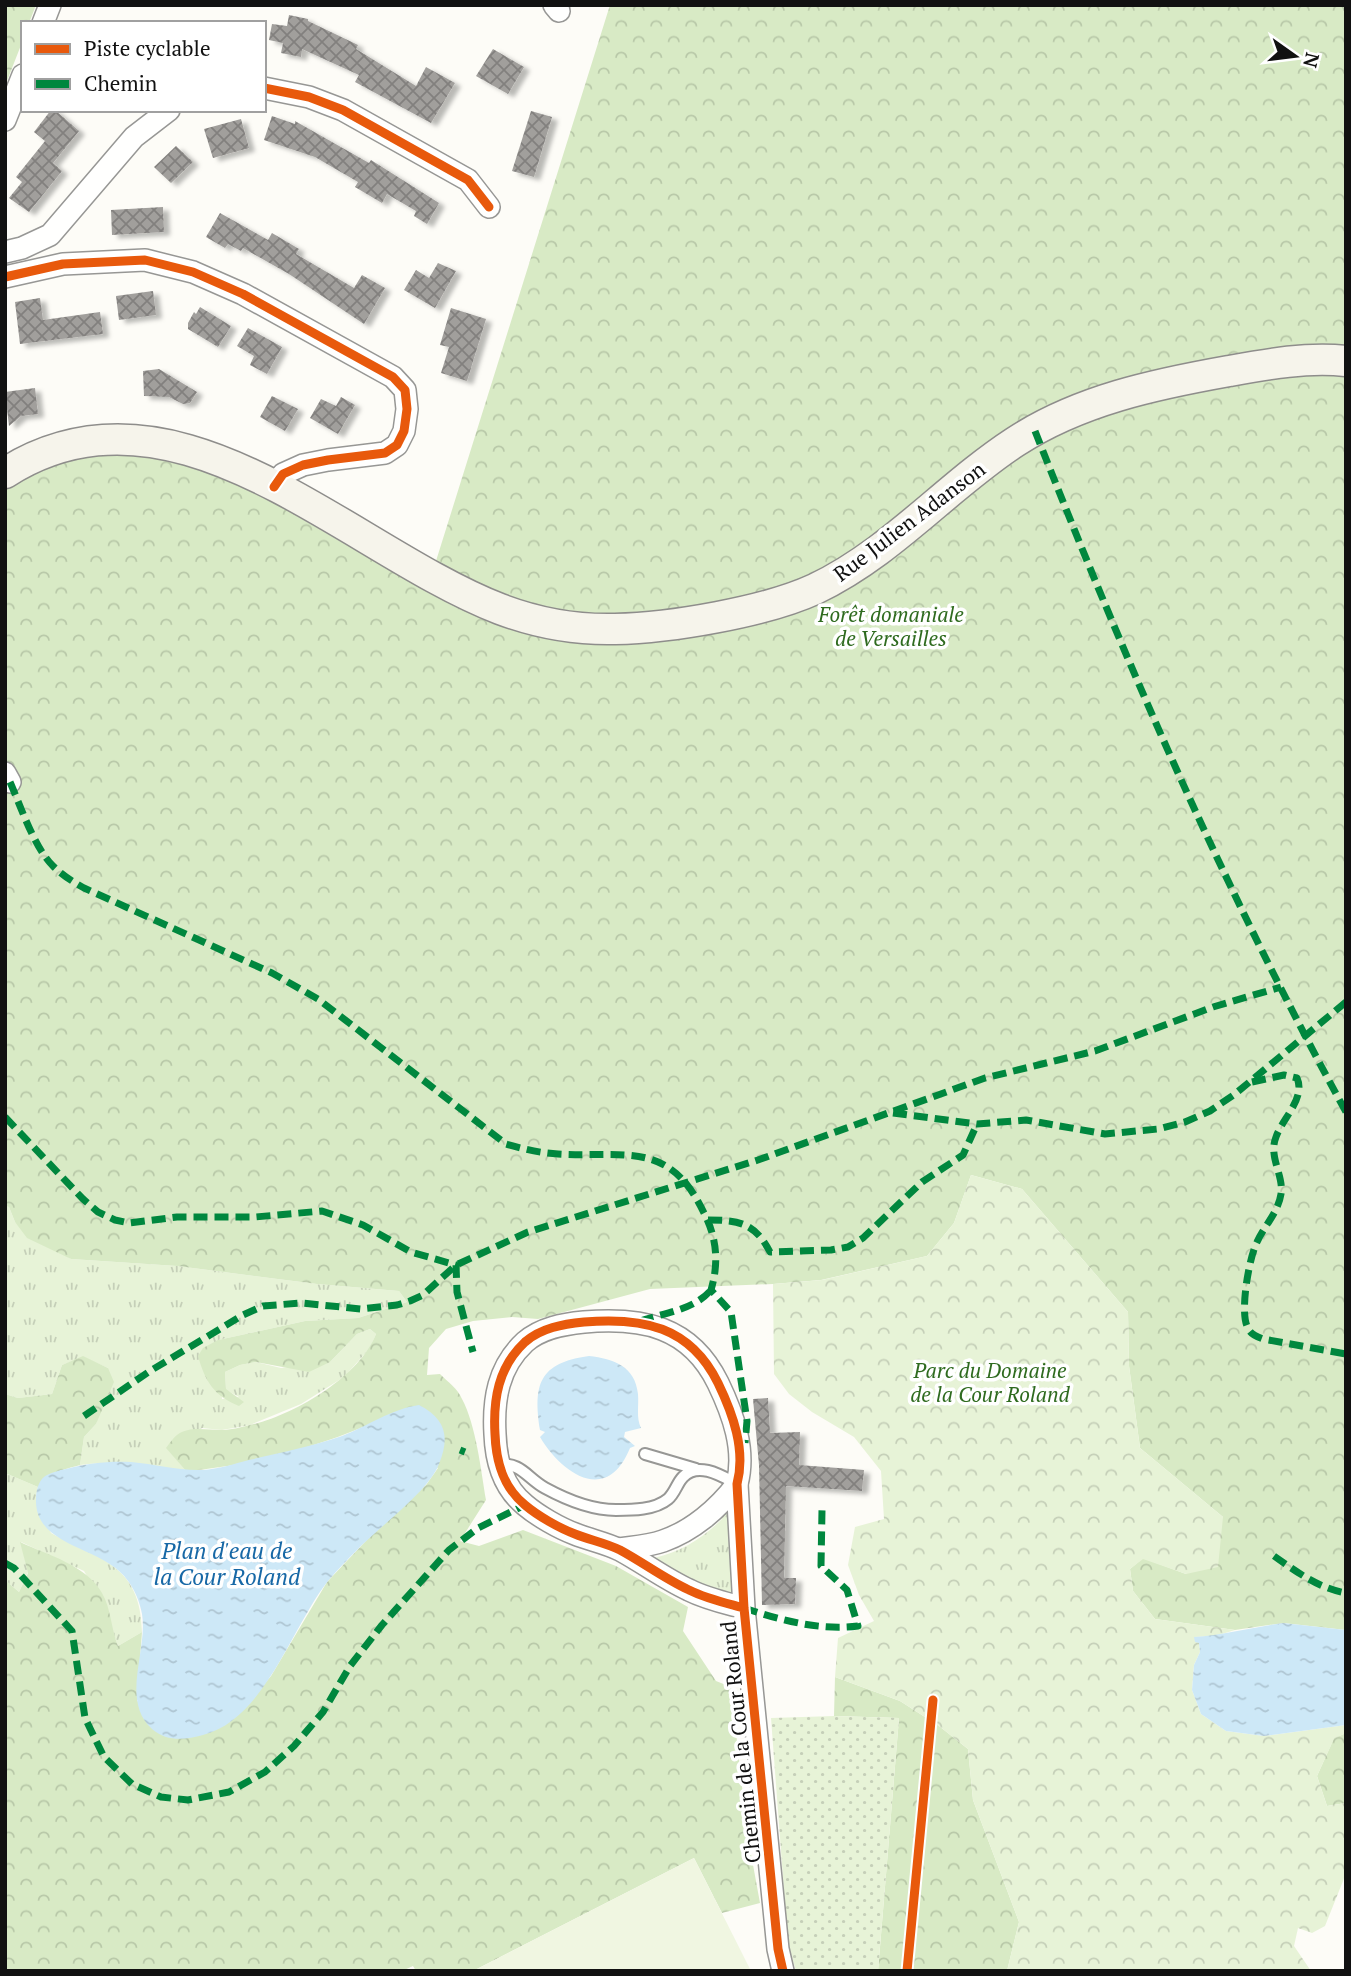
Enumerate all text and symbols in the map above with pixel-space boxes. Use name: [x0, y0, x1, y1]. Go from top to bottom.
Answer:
legend: [21, 21, 266, 112]
north arrow: [1260, 21, 1330, 91]
text: Piste cyclable: [84, 34, 210, 62]
text: N: [1298, 50, 1326, 71]
text: Chemin: [84, 69, 158, 97]
street label: Rue Julien Adanson: [828, 454, 991, 587]
park label: Forêt domaniale de Versailles: [817, 600, 964, 652]
park label: Parc du Domaine de la Cour Roland: [910, 1356, 1071, 1408]
water label: Plan d'eau de la Cour Roland: [154, 1535, 301, 1592]
street label: Chemin de la Cour Roland: [713, 1619, 767, 1864]

